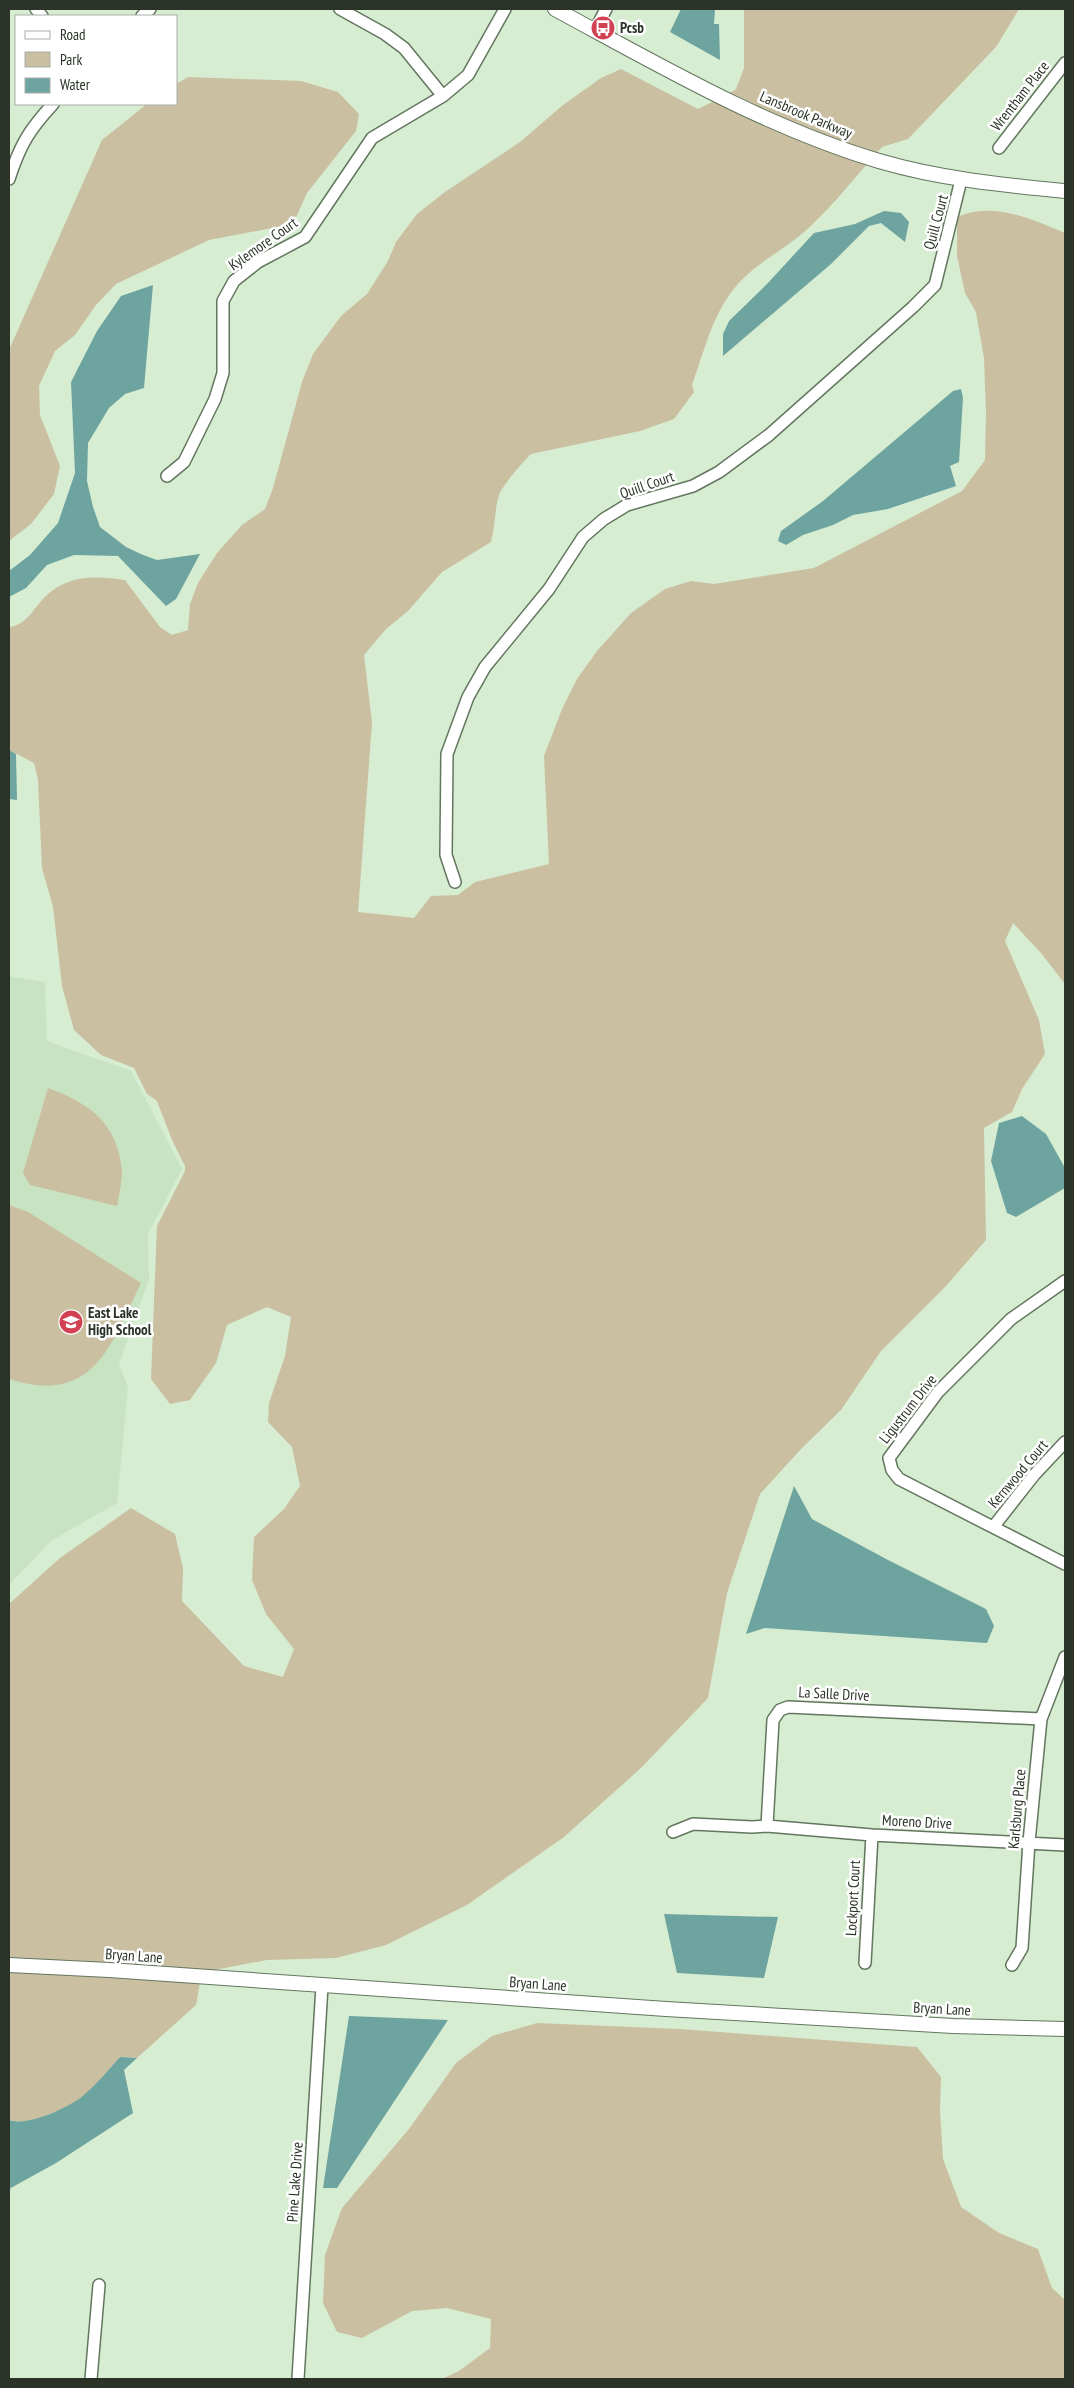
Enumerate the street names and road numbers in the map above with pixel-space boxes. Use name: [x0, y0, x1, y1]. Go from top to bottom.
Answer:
street label: Wrentham Place: [986, 57, 1053, 135]
street label: Lansbrook Parkway: [757, 87, 856, 143]
street label: Quill Court: [919, 192, 952, 251]
street label: Kylemore Court: [225, 213, 301, 274]
street label: Quill Court: [617, 466, 677, 503]
street label: Ligustrum Drive: [875, 1370, 940, 1447]
street label: Kernwood Court: [984, 1436, 1052, 1512]
street label: La Salle Drive: [798, 1682, 870, 1705]
street label: Karlsburg Place: [1004, 1768, 1029, 1850]
street label: Moreno Drive: [882, 1810, 952, 1833]
street label: Lockport Court: [841, 1860, 864, 1936]
street label: Bryan Lane: [105, 1944, 163, 1967]
street label: Bryan Lane: [509, 1972, 567, 1995]
street label: Bryan Lane: [913, 1998, 971, 2019]
street label: Pine Lake Drive: [282, 2141, 307, 2223]

